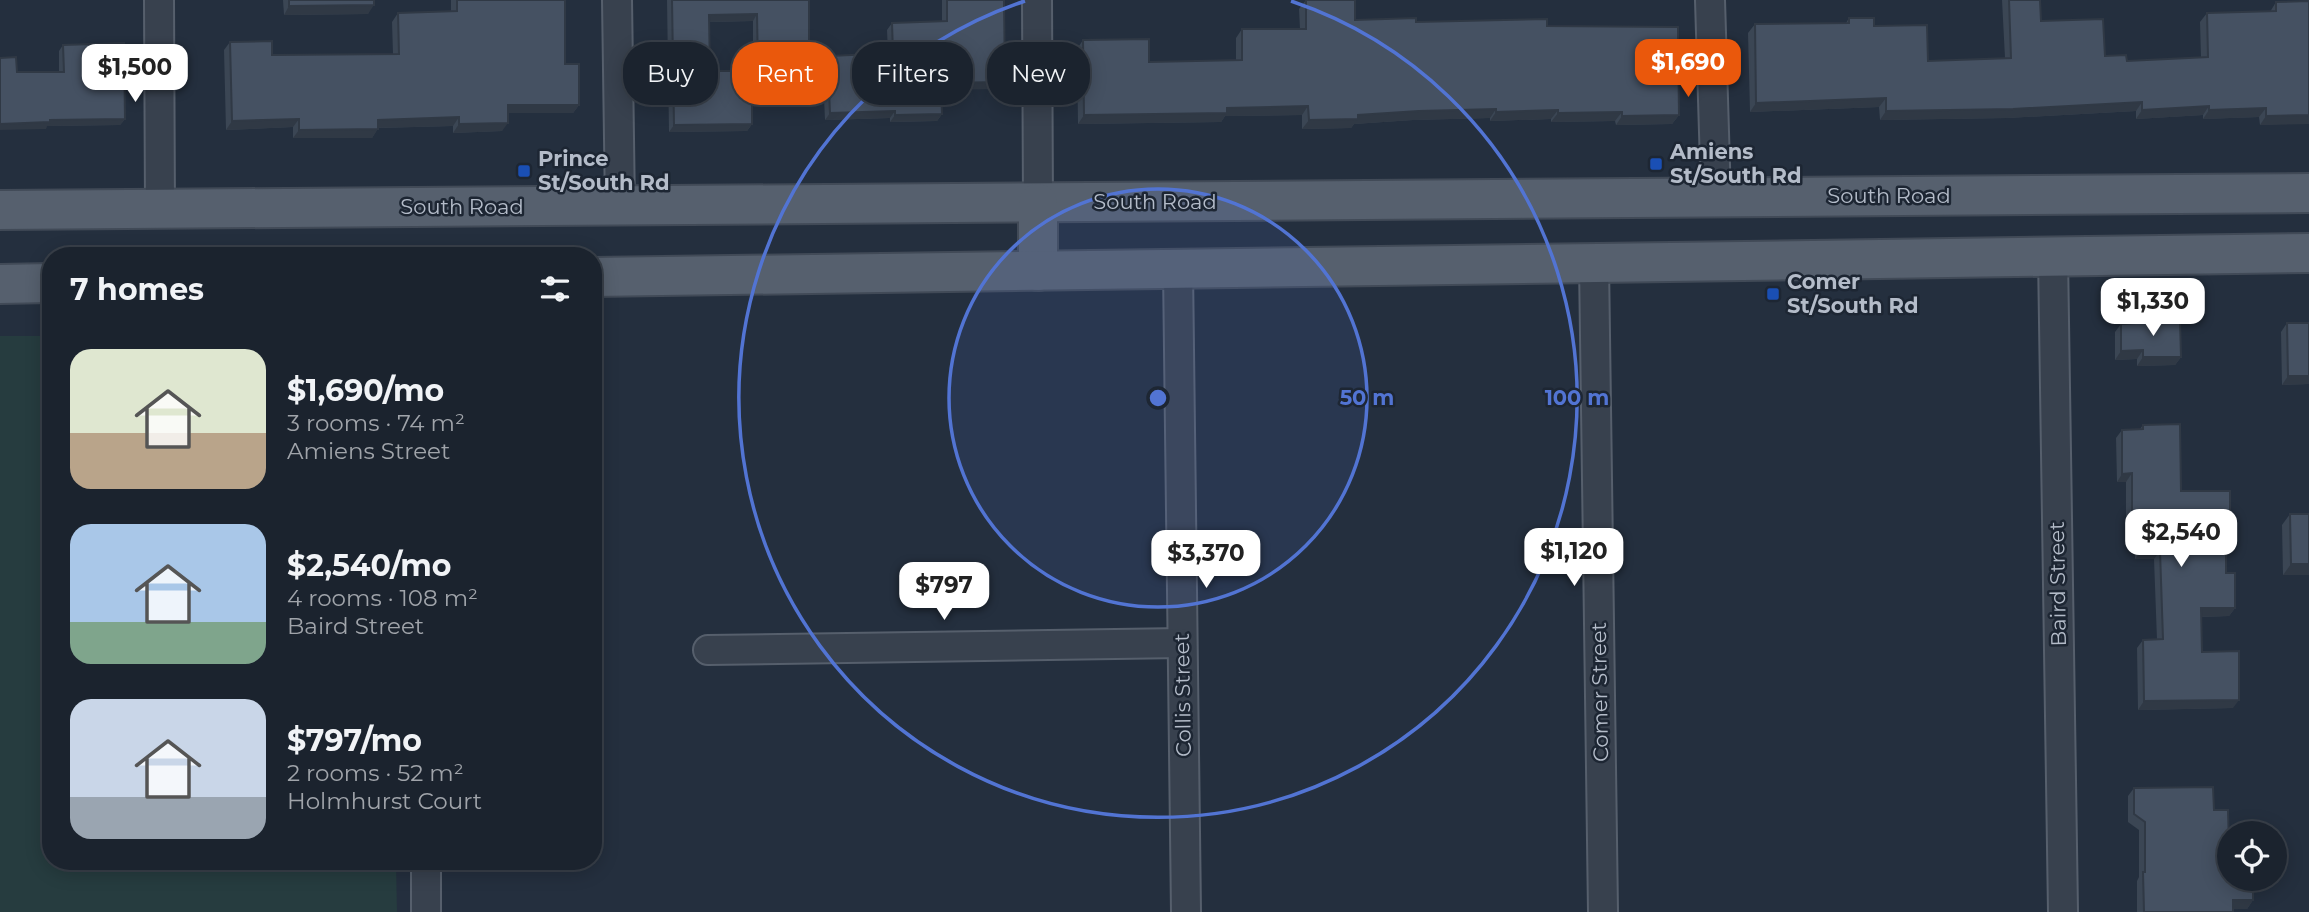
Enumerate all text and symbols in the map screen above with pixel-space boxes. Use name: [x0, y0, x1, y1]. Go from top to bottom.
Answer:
pin: $1,690: [1631, 40, 1745, 99]
chip: Buy: [623, 42, 718, 105]
chip: Rent: [732, 42, 838, 105]
chip: Filters: [852, 42, 973, 105]
chip: New: [987, 42, 1090, 105]
pin: $1,500: [78, 44, 192, 104]
text: $1,690: [1651, 48, 1725, 76]
text: $1,500: [98, 53, 172, 81]
place label: Amiens St/South Rd: [1669, 139, 1801, 188]
place label: Prince St/South Rd: [538, 146, 669, 195]
marker: Amiens St/South Rd: [1648, 156, 1664, 172]
marker: Prince St/South Rd: [516, 163, 532, 179]
street label: South Road: [1827, 183, 1951, 208]
street label: South Road: [1093, 189, 1217, 214]
street label: South Road: [400, 194, 524, 219]
place label: Comer St/South Rd: [1787, 269, 1918, 318]
icon: filters: [536, 270, 574, 308]
text: 7 homes: [70, 271, 204, 308]
pin: $1,330: [2096, 278, 2210, 338]
marker: Comer St/South Rd: [1765, 286, 1781, 302]
text: $1,330: [2117, 287, 2189, 315]
text: $1,690/mo: [287, 372, 444, 409]
icon: home: [126, 377, 210, 461]
text: 50 m: [1340, 385, 1394, 410]
text: 100 m: [1545, 385, 1609, 410]
centre of rings: [1146, 386, 1170, 410]
text: 3 rooms · 74 m²: [287, 409, 465, 437]
text: Amiens Street: [287, 437, 450, 465]
pin: $2,540: [2124, 510, 2238, 569]
text: $2,540: [2141, 518, 2221, 546]
street label: Baird Street: [2044, 521, 2071, 647]
pin: $1,120: [1517, 528, 1631, 588]
pin: $3,370: [1149, 530, 1263, 590]
text: $1,120: [1540, 537, 1608, 565]
text: $3,370: [1167, 539, 1245, 567]
text: $2,540/mo: [287, 547, 451, 584]
icon: home: [126, 552, 210, 636]
pin: $797: [903, 562, 985, 622]
text: $797: [915, 571, 973, 599]
text: 4 rooms · 108 m²: [287, 584, 478, 612]
text: Baird Street: [287, 612, 424, 640]
street label: Comer Street: [1586, 622, 1613, 762]
street label: Collis Street: [1169, 633, 1196, 757]
text: $797/mo: [287, 722, 422, 759]
icon: home: [126, 727, 210, 811]
text: 2 rooms · 52 m²: [287, 759, 464, 787]
text: Holmhurst Court: [287, 787, 482, 815]
map controls: [2217, 821, 2287, 891]
button: locate: [2217, 821, 2287, 891]

